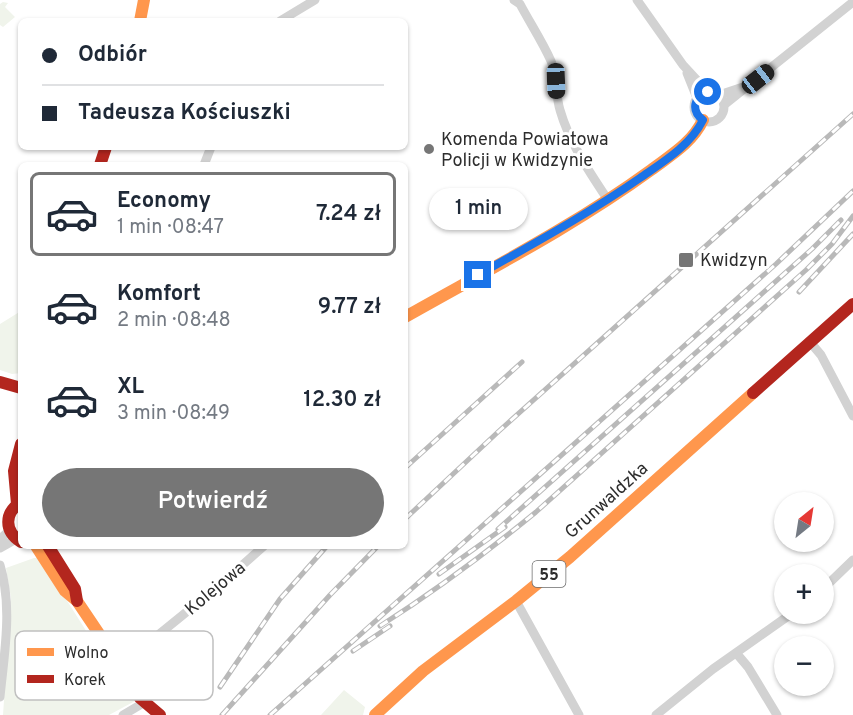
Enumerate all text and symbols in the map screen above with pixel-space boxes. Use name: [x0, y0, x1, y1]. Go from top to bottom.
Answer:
text: Odbiór: [78, 42, 147, 69]
car: [738, 61, 778, 97]
car: [546, 63, 566, 99]
route start: [694, 78, 721, 105]
text: Tadeusza Kościuszki: [78, 100, 291, 127]
place label: Komenda Powiatowa Policji w Kwidzynie: [441, 129, 609, 173]
marker: Komenda Powiatowa Policji w Kwidzynie: [422, 142, 436, 156]
icon: car: [45, 187, 99, 241]
text: Economy: [117, 188, 211, 215]
callout: 1 min: [428, 188, 528, 230]
text: 1 min: [455, 196, 502, 222]
text: 7.24 zł: [316, 201, 381, 228]
text: 1 min · 08:47: [117, 215, 224, 241]
place label: Kwidzyn: [700, 250, 768, 273]
marker: Kwidzyn: [677, 251, 695, 269]
route end: [464, 261, 491, 288]
icon: car: [45, 280, 99, 334]
text: Komfort: [117, 281, 201, 308]
text: 9.77 zł: [318, 294, 381, 321]
text: 2 min · 08:48: [117, 308, 231, 334]
icon: car: [45, 373, 99, 427]
text: XL: [117, 374, 144, 401]
text: 12.30 zł: [303, 387, 381, 414]
text: 3 min · 08:49: [117, 401, 230, 427]
street label: Grunwaldzka: [561, 458, 653, 544]
button: Potwierdź: [42, 468, 384, 537]
north arrow: [774, 492, 834, 552]
map controls: [774, 492, 834, 696]
street label: Kolejowa: [181, 557, 251, 621]
road number: 55: [532, 561, 566, 587]
button: +: [774, 564, 834, 624]
legend: [15, 631, 213, 700]
button: −: [774, 636, 834, 696]
text: Wolno: [64, 644, 108, 664]
text: Korek: [64, 671, 106, 691]

